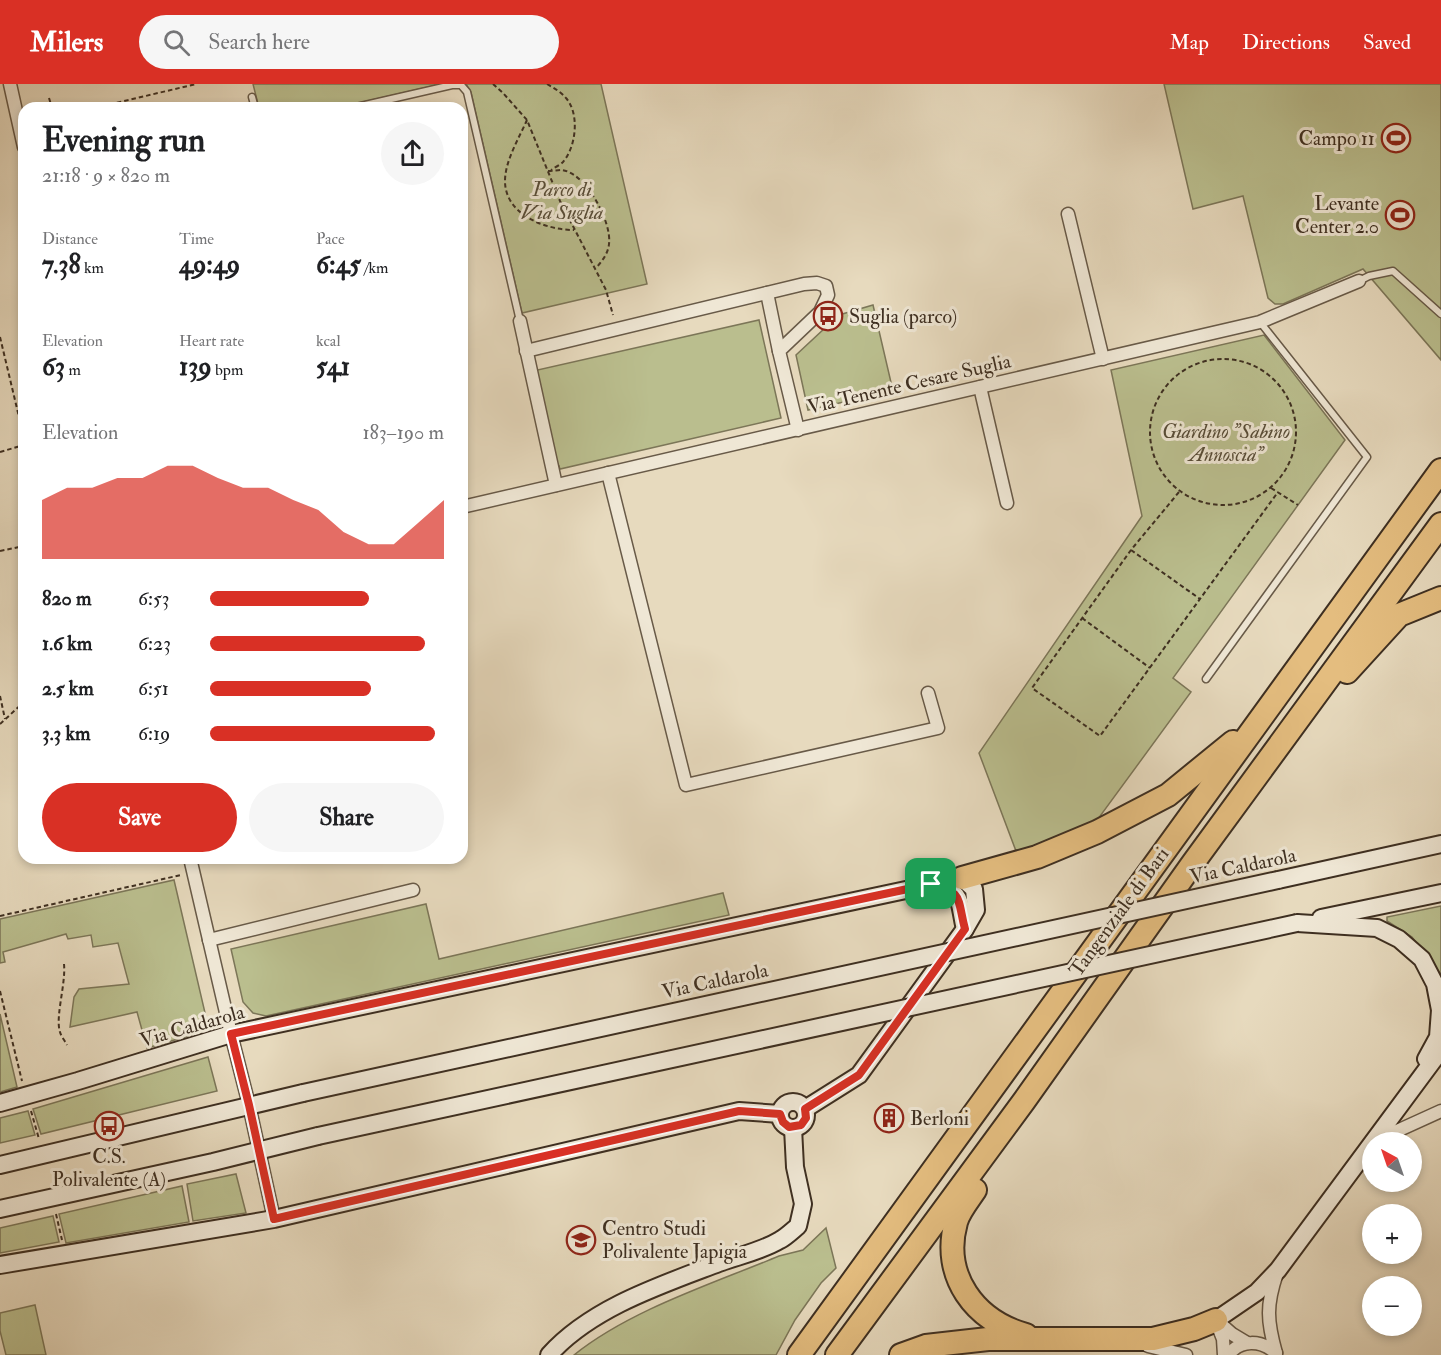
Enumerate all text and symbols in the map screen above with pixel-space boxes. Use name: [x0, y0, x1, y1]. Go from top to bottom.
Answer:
search box: [139, 15, 559, 69]
text: Milers: [30, 25, 103, 60]
icon: search: [160, 26, 193, 59]
text: Search here: [208, 28, 310, 56]
text: Map: [1169, 29, 1209, 56]
text: Directions: [1242, 29, 1330, 56]
text: Saved: [1363, 29, 1411, 56]
text: Evening run: [42, 120, 205, 161]
button: share: [381, 122, 444, 185]
sports icon: Campo 11: [1380, 122, 1412, 154]
place label: Campo 11: [1299, 126, 1375, 152]
text: 21:18 · 9 × 820 m: [42, 163, 170, 188]
park label: Parco di Via Suglia: [521, 177, 603, 225]
place label: Levante Center 2.0: [1295, 191, 1379, 239]
sports icon: Levante Center 2.0: [1384, 199, 1416, 231]
text: Distance: [42, 229, 98, 249]
text: Time: [179, 229, 214, 249]
text: Pace: [316, 229, 345, 249]
text: 7.38: [42, 249, 81, 281]
text: 49:49: [179, 249, 240, 281]
text: 6:45: [316, 249, 361, 281]
text: km: [81, 258, 104, 278]
text: /km: [361, 258, 389, 278]
bus stop icon: Suglia (parco): [812, 300, 844, 332]
place label: Suglia (parco): [849, 304, 957, 330]
text: Elevation: [42, 331, 103, 351]
text: Heart rate: [179, 331, 244, 351]
text: kcal: [316, 331, 341, 351]
street label: Via Tenente Cesare Suglia: [805, 348, 1014, 420]
text: 63: [42, 351, 65, 383]
text: 139: [179, 351, 212, 383]
text: 541: [316, 351, 350, 383]
text: m: [65, 360, 81, 380]
text: bpm: [212, 360, 243, 380]
park label: Giardino "Sabino Annoscia": [1162, 419, 1290, 467]
text: Elevation: [42, 420, 118, 445]
text: 183–190 m: [362, 420, 444, 445]
text: 820 m: [42, 586, 92, 611]
text: 6:53: [138, 586, 170, 611]
text: 1.6 km: [42, 631, 92, 656]
text: 6:23: [138, 631, 171, 656]
text: 2.5 km: [42, 676, 94, 701]
text: 6:51: [138, 676, 169, 701]
text: 3.3 km: [42, 721, 90, 746]
text: 6:19: [138, 721, 170, 746]
button: Save: [42, 783, 237, 852]
button: Share: [249, 783, 444, 852]
street label: Tangenziale di Bari: [1064, 842, 1174, 982]
street label: Via Caldarola: [1188, 842, 1299, 889]
pin: [905, 858, 956, 909]
icon: arrive: [914, 867, 947, 900]
street label: Via Caldarola: [660, 957, 771, 1004]
street label: Via Caldarola: [137, 999, 248, 1053]
building icon: Berloni: [873, 1102, 905, 1134]
place label: Berloni: [910, 1106, 969, 1131]
bus stop icon: C.S. Polivalente (A): [93, 1110, 125, 1142]
north arrow: [1362, 1132, 1422, 1192]
map controls: [1362, 1132, 1422, 1336]
place label: C.S. Polivalente (A): [52, 1144, 166, 1192]
button: +: [1362, 1204, 1422, 1264]
place label: Centro Studi Polivalente Japigia: [602, 1216, 748, 1265]
school or university icon: Centro Studi Polivalente Japigia: [565, 1224, 597, 1256]
button: −: [1362, 1276, 1422, 1336]

